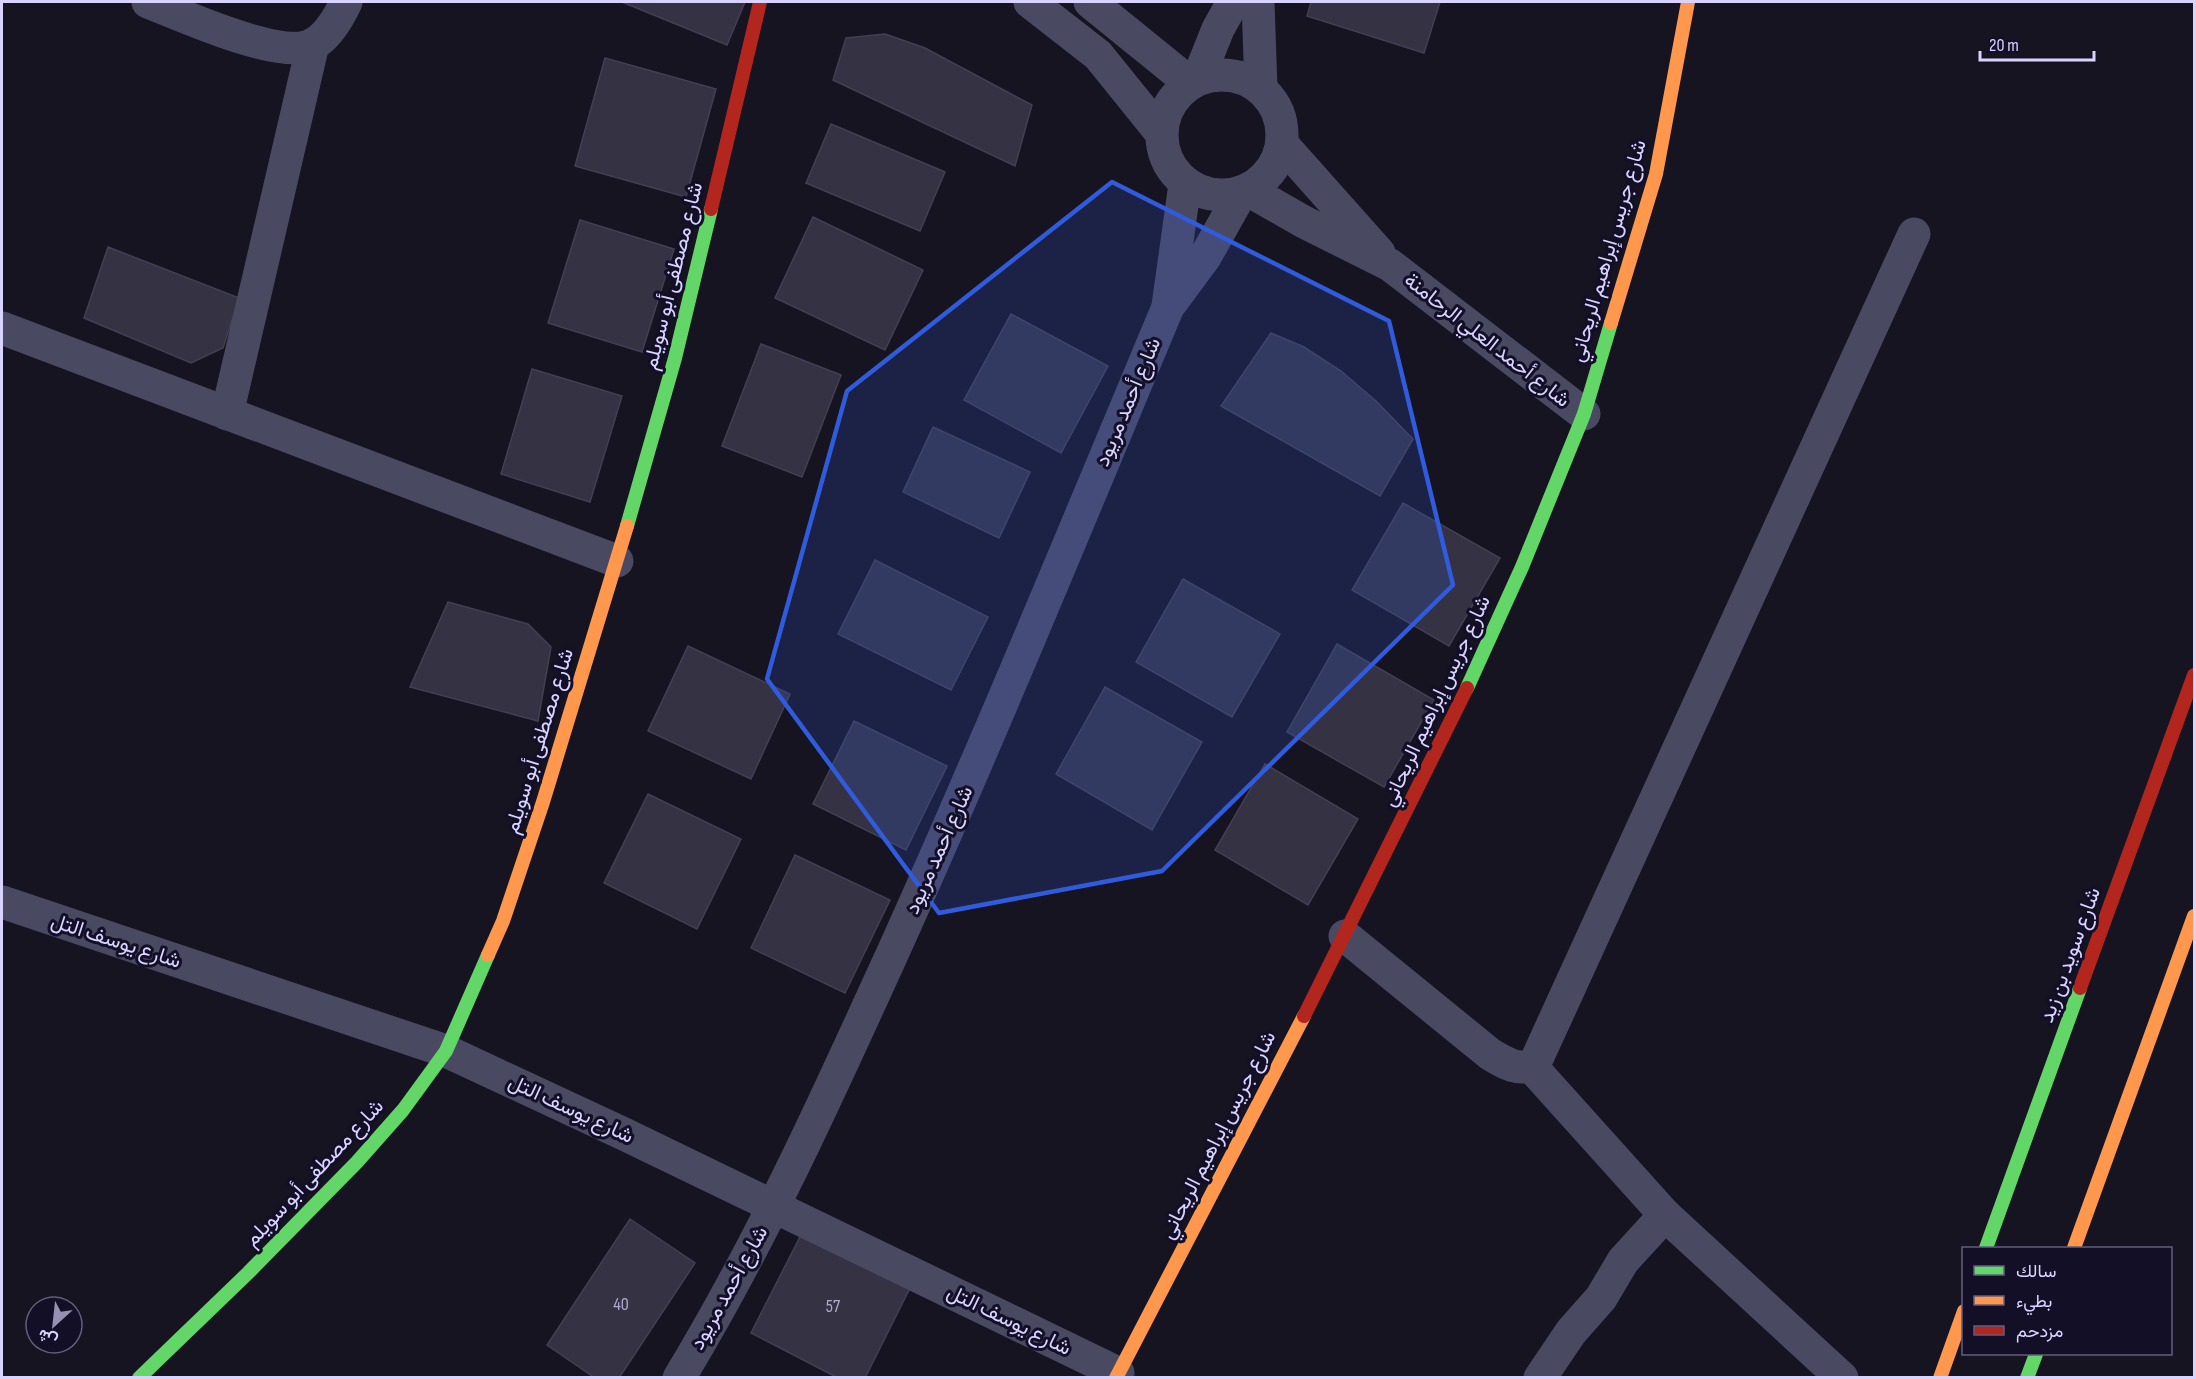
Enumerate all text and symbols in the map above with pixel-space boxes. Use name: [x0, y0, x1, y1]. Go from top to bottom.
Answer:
scale bar: [1980, 24, 2094, 62]
text: 20 m: [1989, 35, 2019, 56]
street label: شارع جريس إبراهيم الريحاني: [1564, 137, 1656, 366]
street label: شارع مصطفى أبو سويلم: [638, 180, 709, 373]
street label: شارع أحمد العلي الرحامنة: [1397, 267, 1575, 416]
street label: شارع أحمد مريود: [1090, 334, 1167, 471]
street label: شارع جريس إبراهيم الريحاني: [1376, 591, 1500, 812]
street label: شارع مصطفى أبو سويلم: [499, 645, 580, 837]
street label: شارع أحمد مريود: [900, 782, 979, 918]
street label: شارع سويد بن زيد: [2034, 884, 2107, 1026]
street label: شارع يوسف التل: [48, 908, 184, 975]
street label: شارع جريس إبراهيم الريحاني: [1155, 1027, 1285, 1245]
street label: شارع يوسف التل: [504, 1069, 637, 1150]
street label: شارع مصطفى أبو سويلم: [239, 1094, 390, 1253]
street label: شارع أحمد مريود: [685, 1222, 774, 1355]
legend: [1962, 1247, 2172, 1355]
text: سالك: [2016, 1261, 2056, 1282]
street label: شارع يوسف التل: [942, 1279, 1075, 1362]
text: بطيء: [2016, 1291, 2052, 1316]
house number: 40: [613, 1294, 629, 1315]
north arrow: [24, 1295, 84, 1355]
house number: 57: [826, 1296, 841, 1317]
text: مزدحم: [2016, 1321, 2063, 1343]
text: ش: [35, 1324, 61, 1350]

